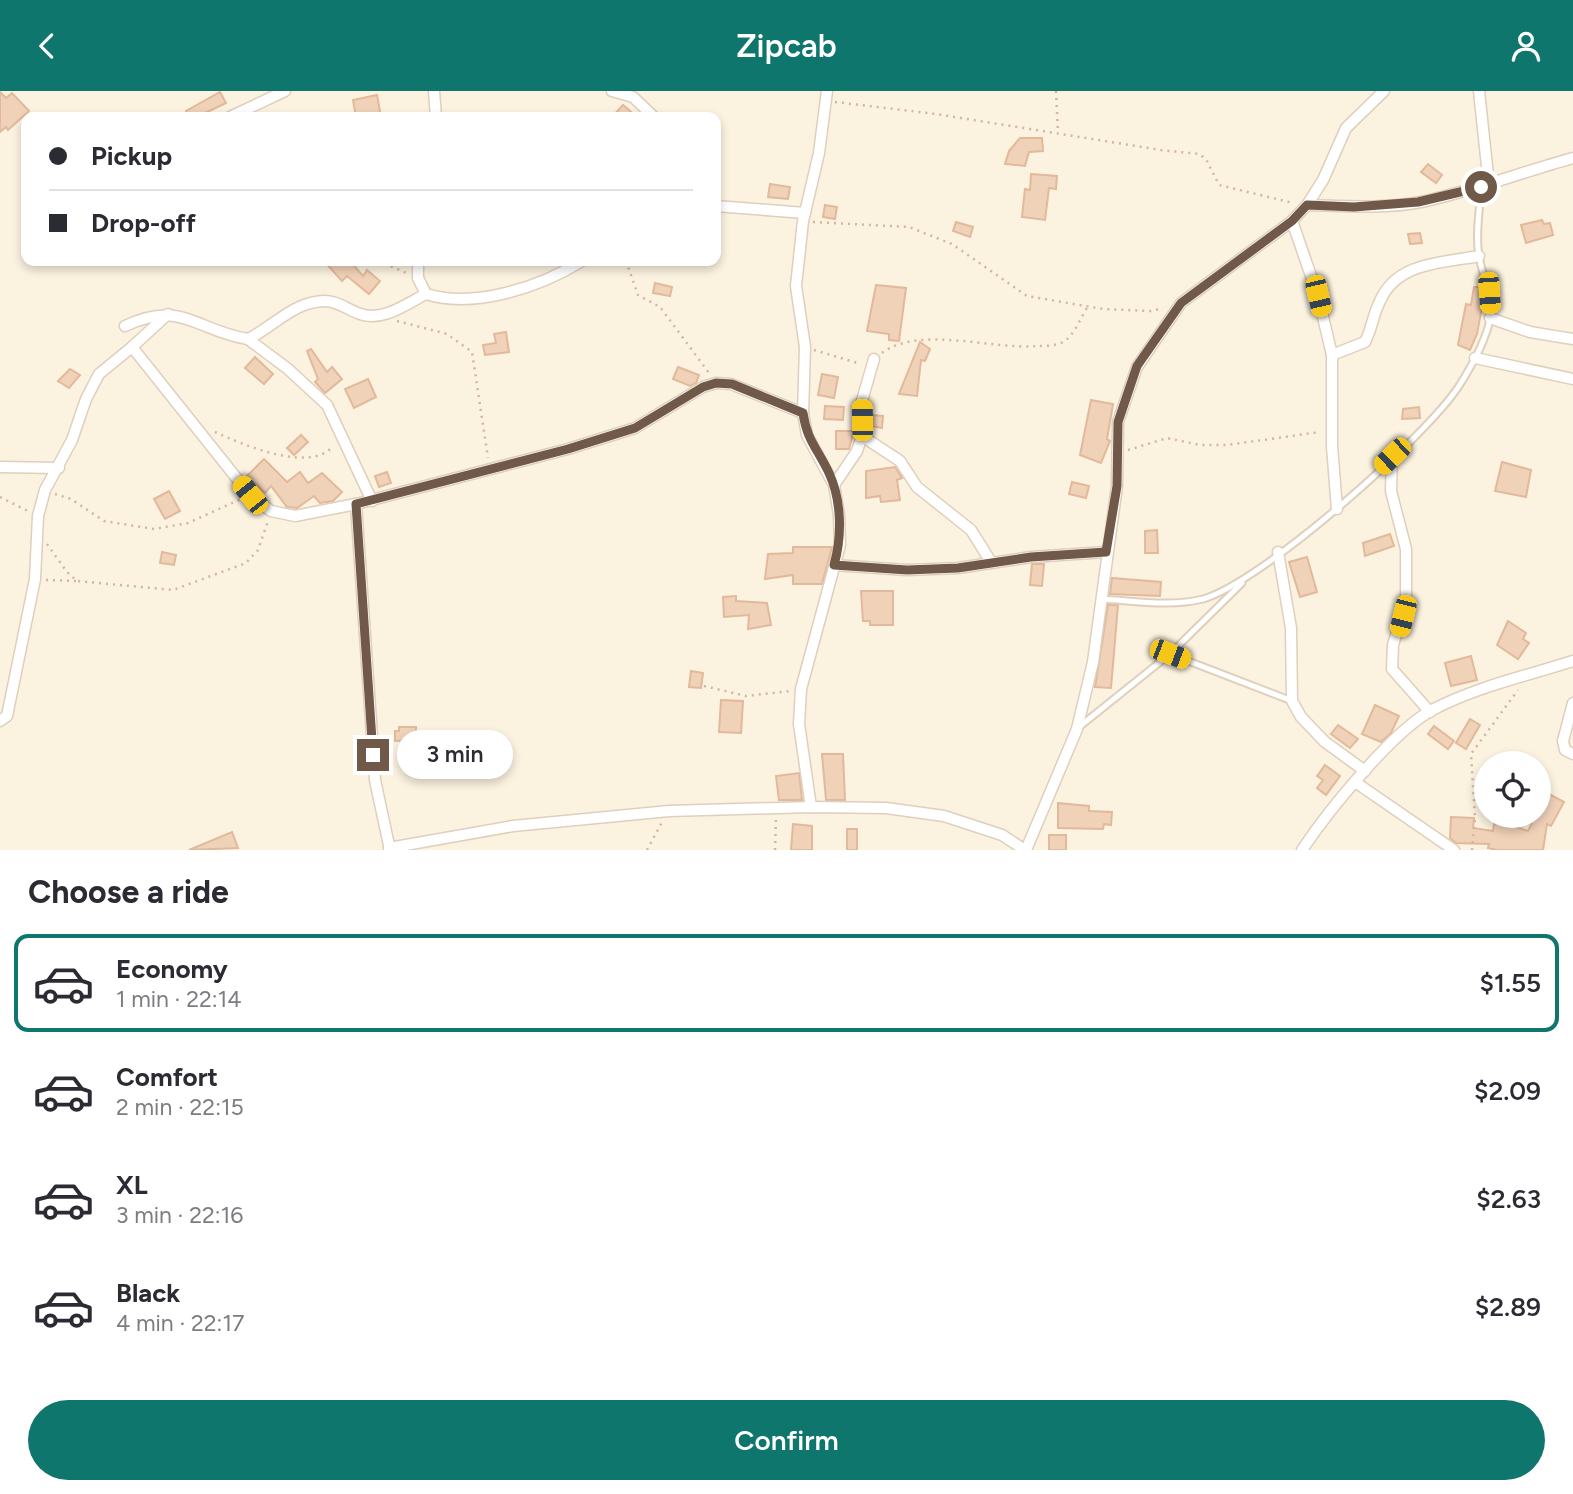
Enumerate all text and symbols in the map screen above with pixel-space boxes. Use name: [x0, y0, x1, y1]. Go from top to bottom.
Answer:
icon: back: [28, 27, 66, 65]
text: Zipcab: [736, 27, 837, 65]
icon: person: [1507, 27, 1545, 65]
text: Pickup: [91, 140, 172, 172]
route start: [1465, 171, 1497, 203]
text: Drop-off: [91, 207, 196, 239]
car: [1478, 271, 1501, 315]
car: [1304, 273, 1333, 319]
car: [852, 399, 873, 441]
car: [1370, 434, 1415, 478]
car: [229, 472, 272, 518]
car: [1388, 593, 1419, 639]
car: [1147, 637, 1194, 671]
callout: 3 min: [398, 731, 513, 779]
route end: [357, 739, 389, 771]
text: 3 min: [427, 740, 483, 768]
map controls: [1474, 751, 1551, 828]
button: locate: [1474, 751, 1551, 828]
text: Choose a ride: [28, 873, 229, 911]
icon: car: [32, 952, 95, 1015]
text: Economy: [116, 953, 228, 985]
text: $1.55: [1480, 967, 1541, 999]
text: 1 min · 22:14: [116, 985, 241, 1013]
icon: car: [32, 1060, 95, 1123]
text: Comfort: [116, 1061, 218, 1093]
text: $2.09: [1474, 1075, 1541, 1107]
text: 2 min · 22:15: [116, 1093, 244, 1121]
icon: car: [32, 1168, 95, 1231]
text: XL: [116, 1169, 148, 1201]
text: $2.63: [1476, 1183, 1541, 1215]
text: 3 min · 22:16: [116, 1201, 243, 1229]
icon: car: [32, 1276, 95, 1339]
text: Black: [116, 1277, 180, 1309]
text: $2.89: [1475, 1291, 1541, 1323]
text: 4 min · 22:17: [116, 1309, 244, 1337]
button: Confirm: [28, 1400, 1545, 1480]

